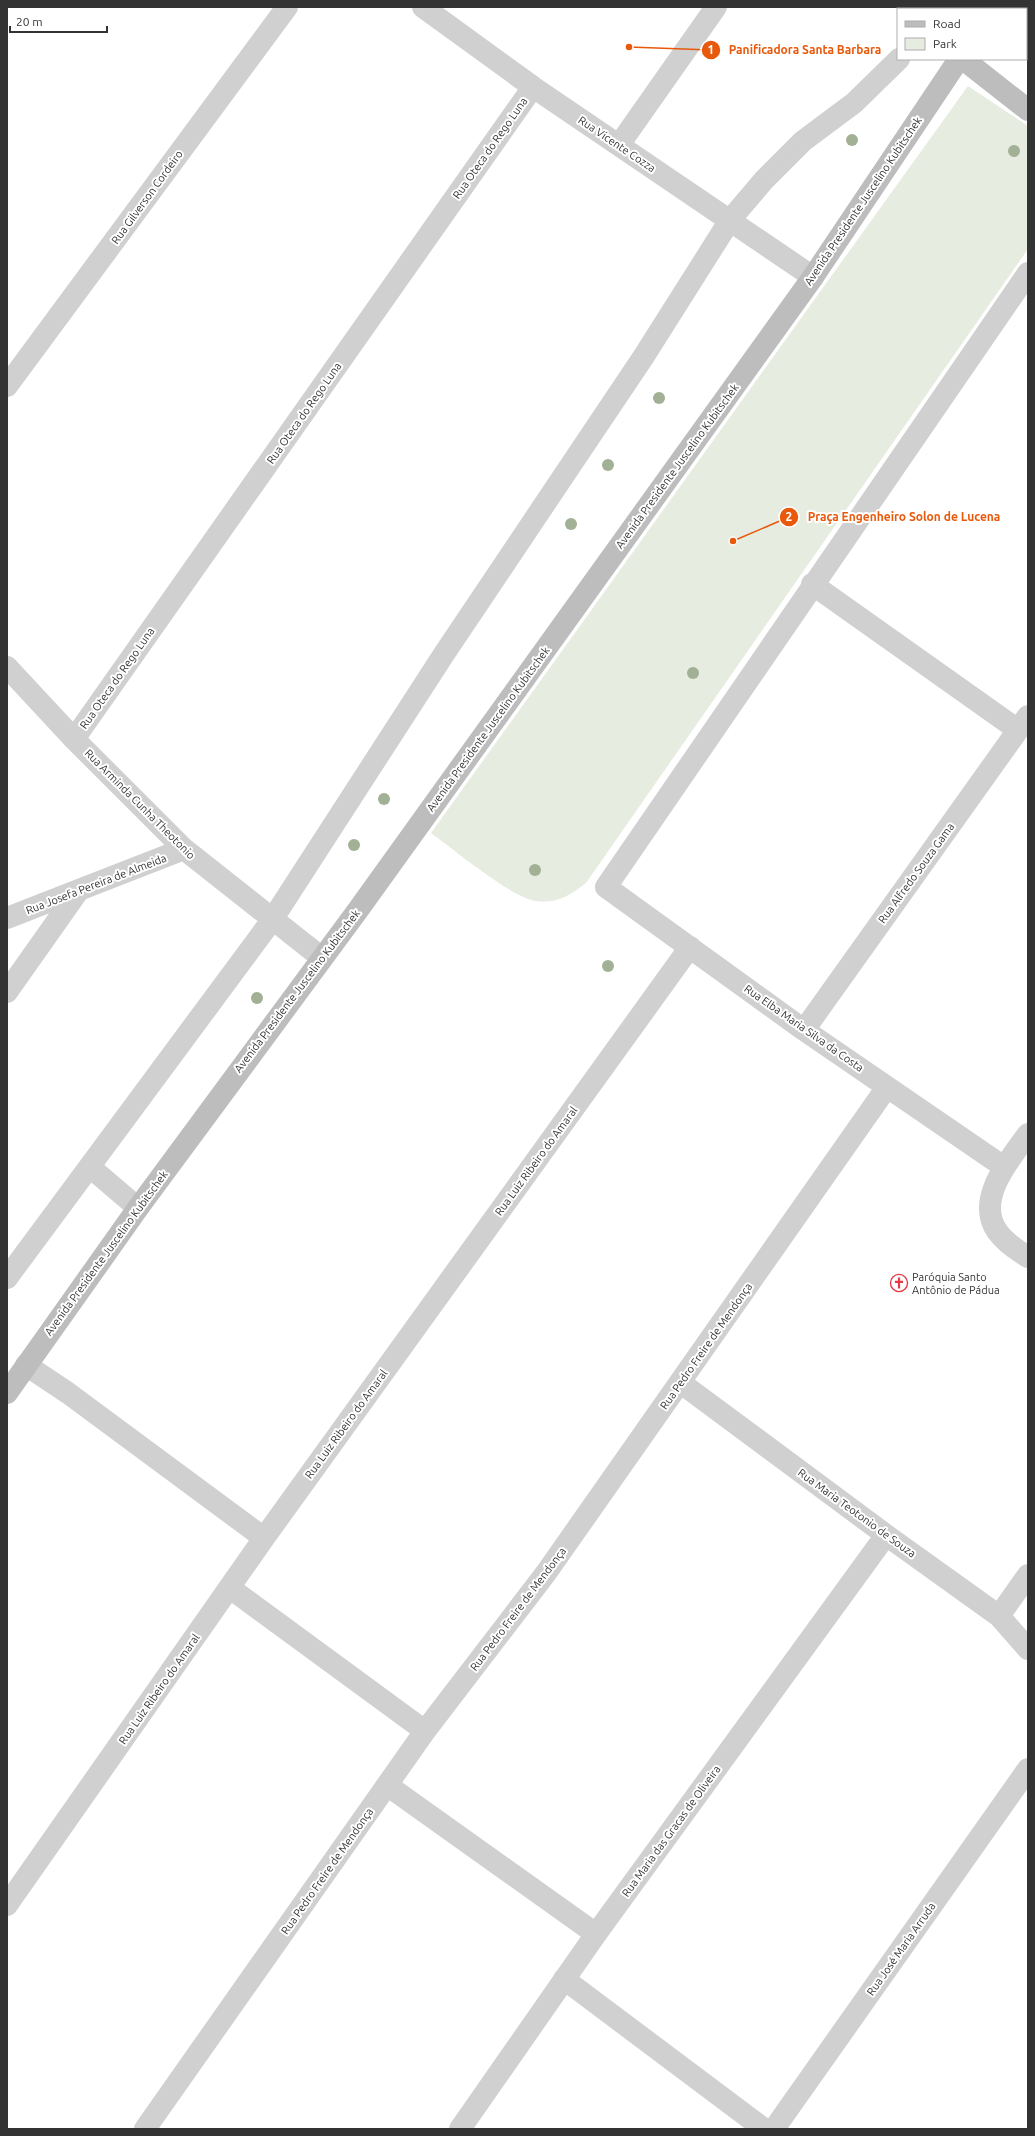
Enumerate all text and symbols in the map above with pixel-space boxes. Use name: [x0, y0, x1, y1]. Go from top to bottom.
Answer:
scale bar: [10, 8, 107, 34]
legend: [897, 8, 1027, 60]
text: 20 m: [16, 15, 43, 28]
text: Road: [933, 17, 961, 30]
text: Park: [933, 37, 957, 50]
callout: Panificadora Santa Barbara: [701, 38, 890, 62]
text: 1: [708, 43, 714, 56]
text: Panificadora Santa Barbara: [729, 43, 881, 56]
street label: Rua Oteca do Rego Luna: [450, 95, 530, 201]
street label: Rua Vicente Cozza: [576, 114, 658, 174]
street label: Avenida Presidente Juscelino Kubitschek: [802, 114, 924, 287]
street label: Rua Gilverson Cordeiro: [109, 148, 185, 246]
street label: Rua Oteca do Rego Luna: [264, 360, 344, 466]
street label: Avenida Presidente Juscelino Kubitschek: [613, 381, 741, 551]
callout: Praça Engenheiro Solon de Lucena: [779, 505, 1008, 529]
text: 2: [786, 510, 793, 523]
text: Praça Engenheiro Solon de Lucena: [808, 510, 1000, 525]
street label: Rua Oteca do Rego Luna: [77, 625, 157, 731]
street label: Avenida Presidente Juscelino Kubitschek: [424, 644, 552, 814]
street label: Rua Arminda Cunha Theotonio: [83, 747, 197, 861]
street label: Rua Alfredo Souza Gama: [876, 821, 956, 925]
street label: Rua Josefa Pereira de Almeida: [24, 852, 168, 916]
street label: Avenida Presidente Juscelino Kubitschek: [232, 907, 362, 1075]
street label: Rua Elba Maria Silva da Costa: [742, 982, 866, 1074]
street label: Rua Luiz Ribeiro do Amaral: [492, 1104, 580, 1218]
street label: Avenida Presidente Juscelino Kubitschek: [42, 1168, 170, 1338]
place label: Paróquia Santo Antônio de Pádua: [912, 1271, 1000, 1296]
church icon: Paróquia Santo Antônio de Pádua: [889, 1273, 909, 1293]
street label: Rua Pedro Freire de Mendonça: [658, 1281, 754, 1411]
street label: Rua Luiz Ribeiro do Amaral: [302, 1367, 390, 1481]
street label: Rua Maria Teotonio de Souza: [796, 1466, 918, 1560]
street label: Rua Pedro Freire de Mendonça: [468, 1545, 568, 1673]
street label: Rua Luiz Ribeiro do Amaral: [116, 1632, 202, 1746]
street label: Rua Maria das Gracas de Oliveira: [619, 1763, 723, 1899]
street label: Rua Pedro Freire de Mendonça: [279, 1806, 375, 1936]
street label: Rua José Maria Arruda: [864, 1900, 938, 1998]

